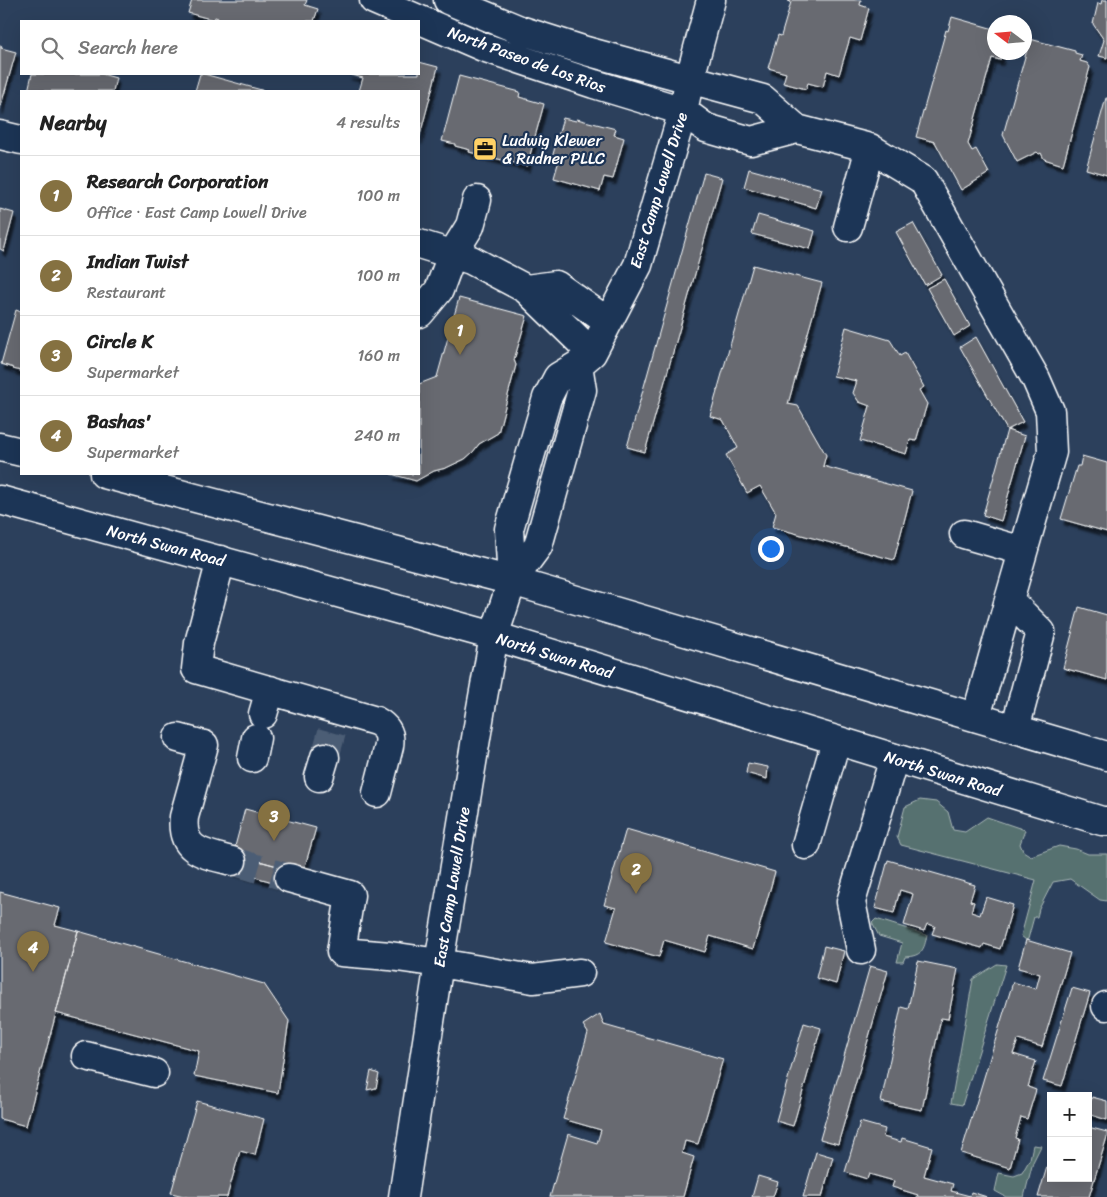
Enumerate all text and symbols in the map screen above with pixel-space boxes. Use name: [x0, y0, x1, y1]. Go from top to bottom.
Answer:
north arrow: [987, 15, 1032, 60]
street label: North Paseo de Los Rios: [444, 17, 611, 102]
search box: [20, 20, 420, 75]
text: Search here: [78, 31, 178, 64]
icon: search: [38, 34, 66, 62]
text: Nearby: [40, 104, 106, 142]
text: 4 results: [336, 108, 400, 137]
street label: East Camp Lowell Drive: [621, 108, 696, 272]
place label: Ludwig Klewer & Rudner PLLC: [502, 126, 605, 173]
office icon: Ludwig Klewer & Rudner PLLC: [472, 136, 498, 162]
text: Research Corporation: [87, 165, 268, 198]
text: 1: [53, 181, 59, 210]
text: 100 m: [356, 181, 400, 210]
text: Office · East Camp Lowell Drive: [87, 198, 307, 227]
text: Indian Twist: [87, 245, 188, 278]
text: 2: [51, 261, 61, 290]
text: 100 m: [356, 261, 400, 290]
text: Restaurant: [87, 278, 166, 307]
pin: 1: [444, 314, 476, 355]
text: Circle K: [87, 325, 153, 358]
text: 3: [52, 341, 60, 370]
text: 160 m: [357, 341, 400, 370]
text: Supermarket: [87, 358, 179, 387]
text: Bashas': [87, 405, 152, 438]
text: 4: [51, 421, 61, 450]
text: 240 m: [354, 421, 400, 450]
text: Supermarket: [87, 438, 179, 467]
street label: North Swan Road: [103, 516, 230, 576]
your location: [758, 536, 784, 562]
street label: North Swan Road: [493, 624, 619, 688]
street label: North Swan Road: [881, 742, 1007, 806]
pin: 3: [258, 800, 290, 841]
street label: East Camp Lowell Drive: [425, 805, 479, 969]
pin: 2: [620, 853, 652, 894]
pin: 4: [17, 931, 49, 972]
map controls: [1047, 1092, 1092, 1182]
button: +: [1047, 1092, 1092, 1137]
button: −: [1047, 1137, 1092, 1182]

